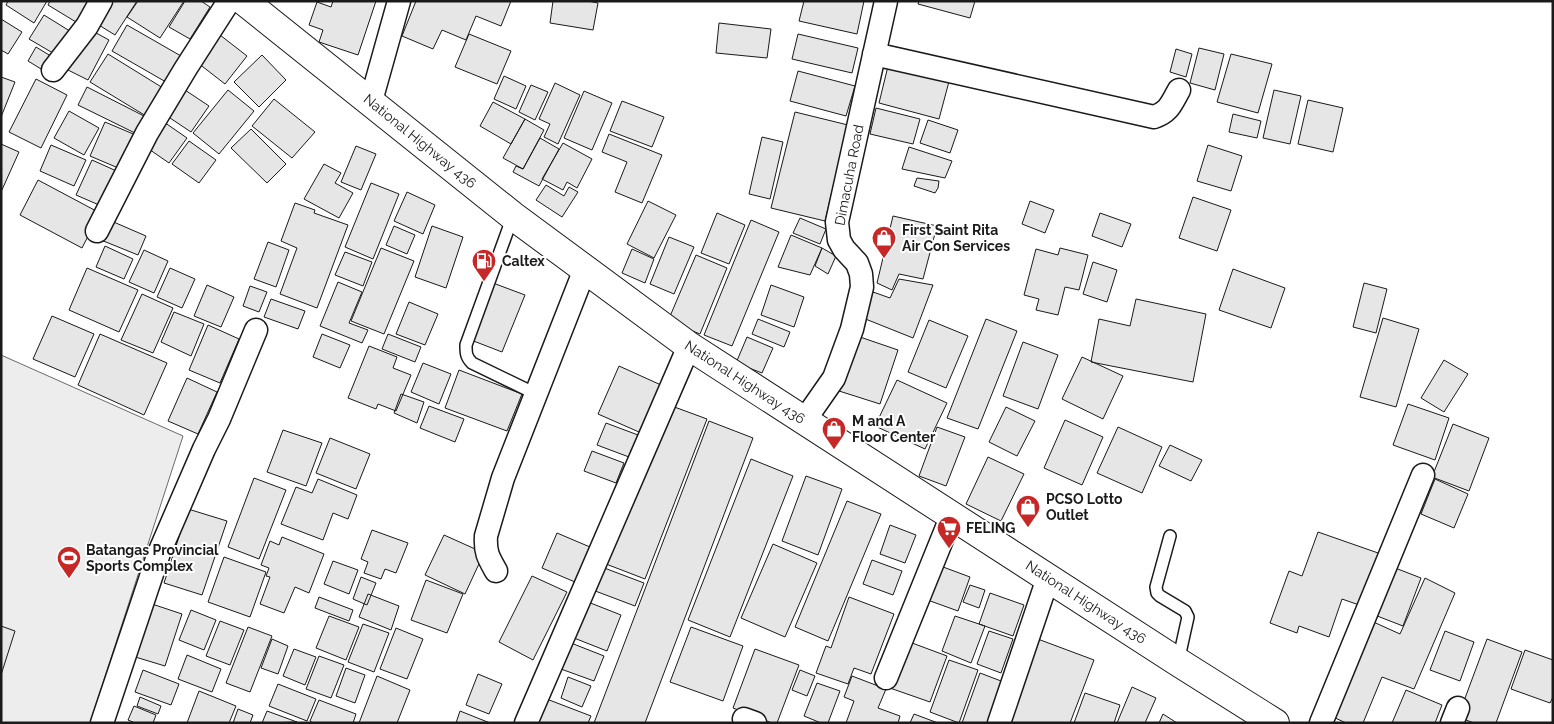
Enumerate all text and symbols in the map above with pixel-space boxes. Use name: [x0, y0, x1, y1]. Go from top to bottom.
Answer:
street label: National Highway 436: [361, 91, 479, 191]
street label: Dimacuha Road: [831, 123, 867, 227]
place label: First Saint Rita Air Con Services: [902, 222, 1010, 254]
shop icon: First Saint Rita Air Con Services: [871, 225, 897, 259]
fuel station icon: Caltex: [471, 248, 497, 282]
place label: Caltex: [502, 253, 545, 269]
street label: National Highway 436: [682, 337, 808, 427]
place label: M and A Floor Center: [852, 413, 936, 445]
shop icon: M and A Floor Center: [821, 416, 847, 450]
place label: PCSO Lotto Outlet: [1046, 491, 1123, 523]
shop icon: PCSO Lotto Outlet: [1015, 494, 1041, 528]
supermarket icon: FELING: [936, 515, 962, 549]
place label: FELING: [966, 520, 1015, 536]
place label: Batangas Provincial Sports Complex: [86, 542, 219, 574]
sports icon: Batangas Provincial Sports Complex: [56, 545, 82, 579]
street label: National Highway 436: [1023, 557, 1149, 647]

